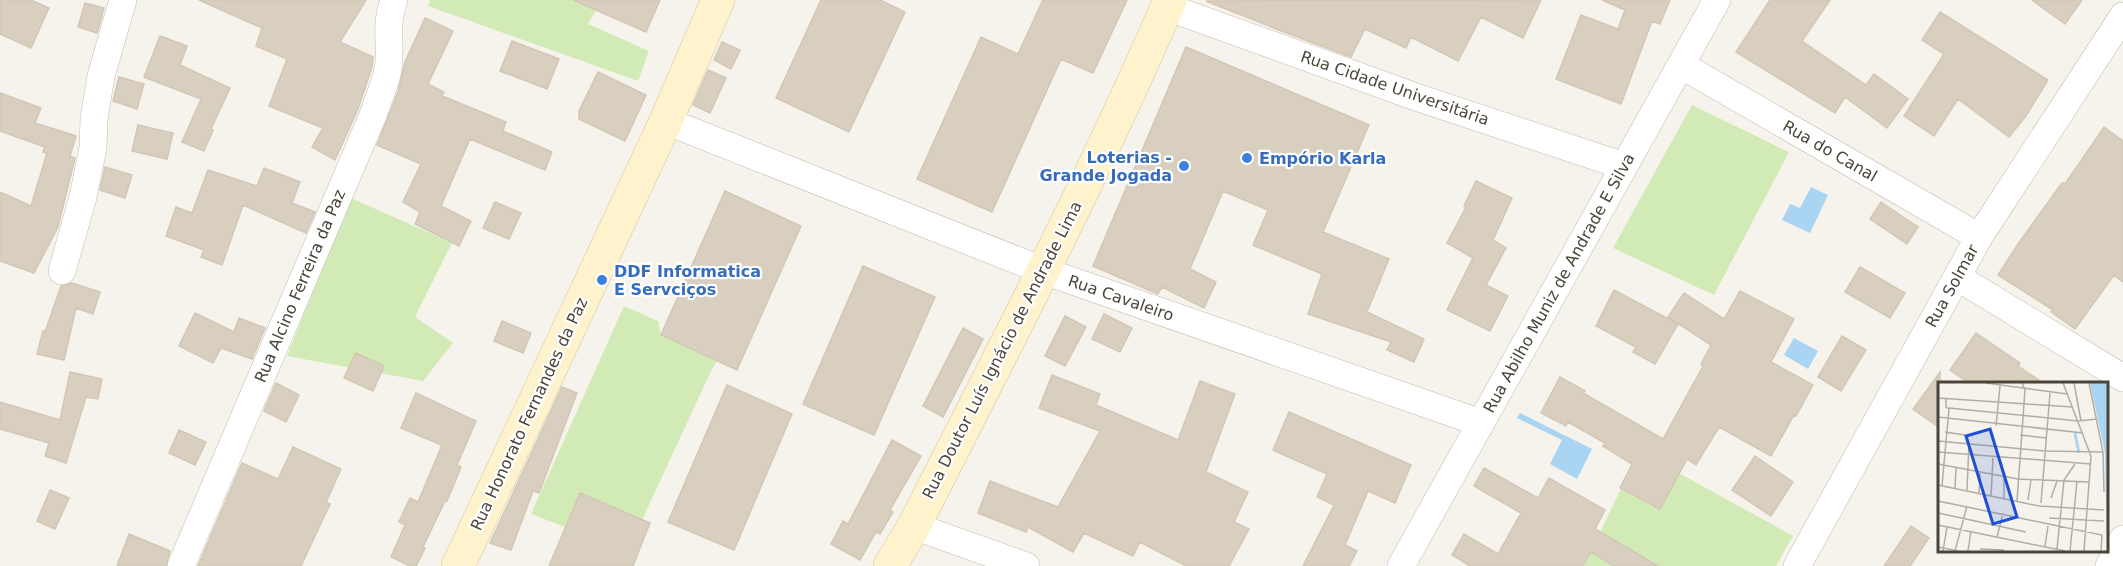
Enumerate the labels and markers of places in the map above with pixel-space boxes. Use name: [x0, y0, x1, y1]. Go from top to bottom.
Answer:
place label: Loterias - Grande Jogada: [1039, 148, 1172, 185]
place label: Empório Karla: [1259, 149, 1386, 168]
marker: Empório Karla: [1240, 151, 1254, 165]
marker: Loterias - Grande Jogada: [1177, 159, 1191, 173]
place label: DDF Informatica E Servciços: [614, 262, 761, 299]
marker: DDF Informatica E Servciços: [595, 273, 609, 287]

